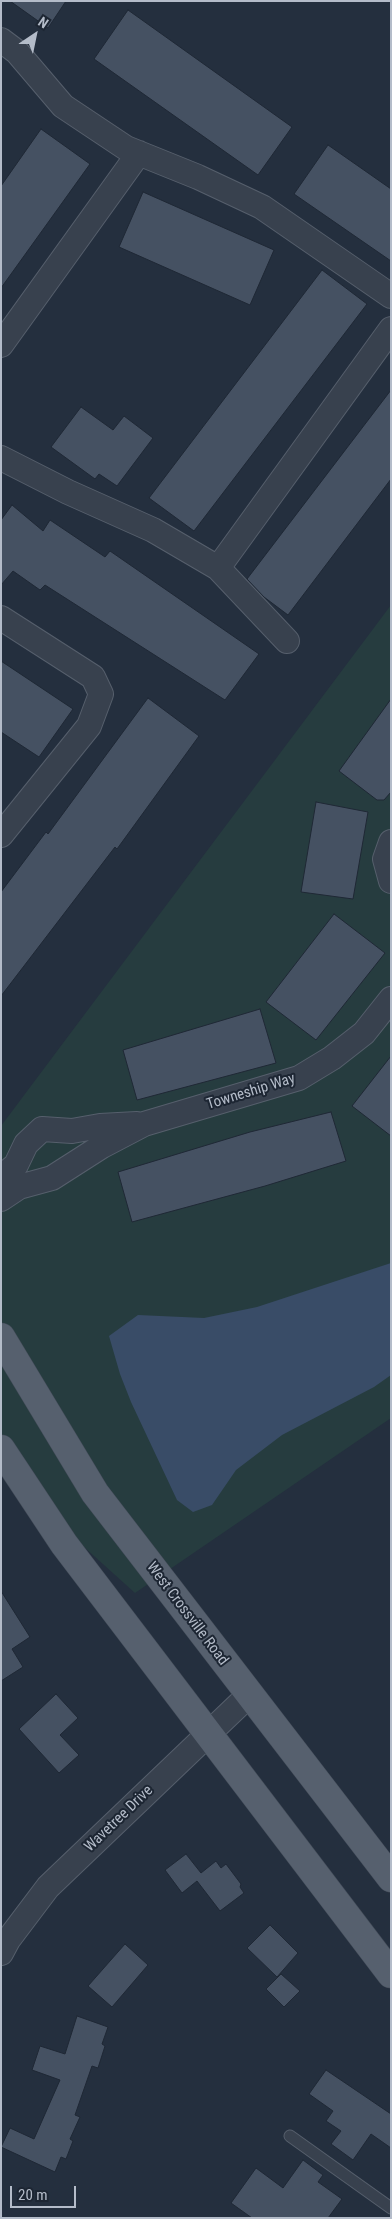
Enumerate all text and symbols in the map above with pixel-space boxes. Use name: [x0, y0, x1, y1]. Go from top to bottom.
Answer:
north arrow: [10, 10, 60, 60]
text: N: [35, 14, 51, 32]
street label: Towneship Way: [205, 1070, 297, 1114]
street label: West Crossville Road: [142, 1559, 232, 1669]
street label: Wavetree Drive: [81, 1782, 157, 1856]
scale bar: [12, 2176, 79, 2208]
text: 20 m: [18, 2186, 48, 2204]

